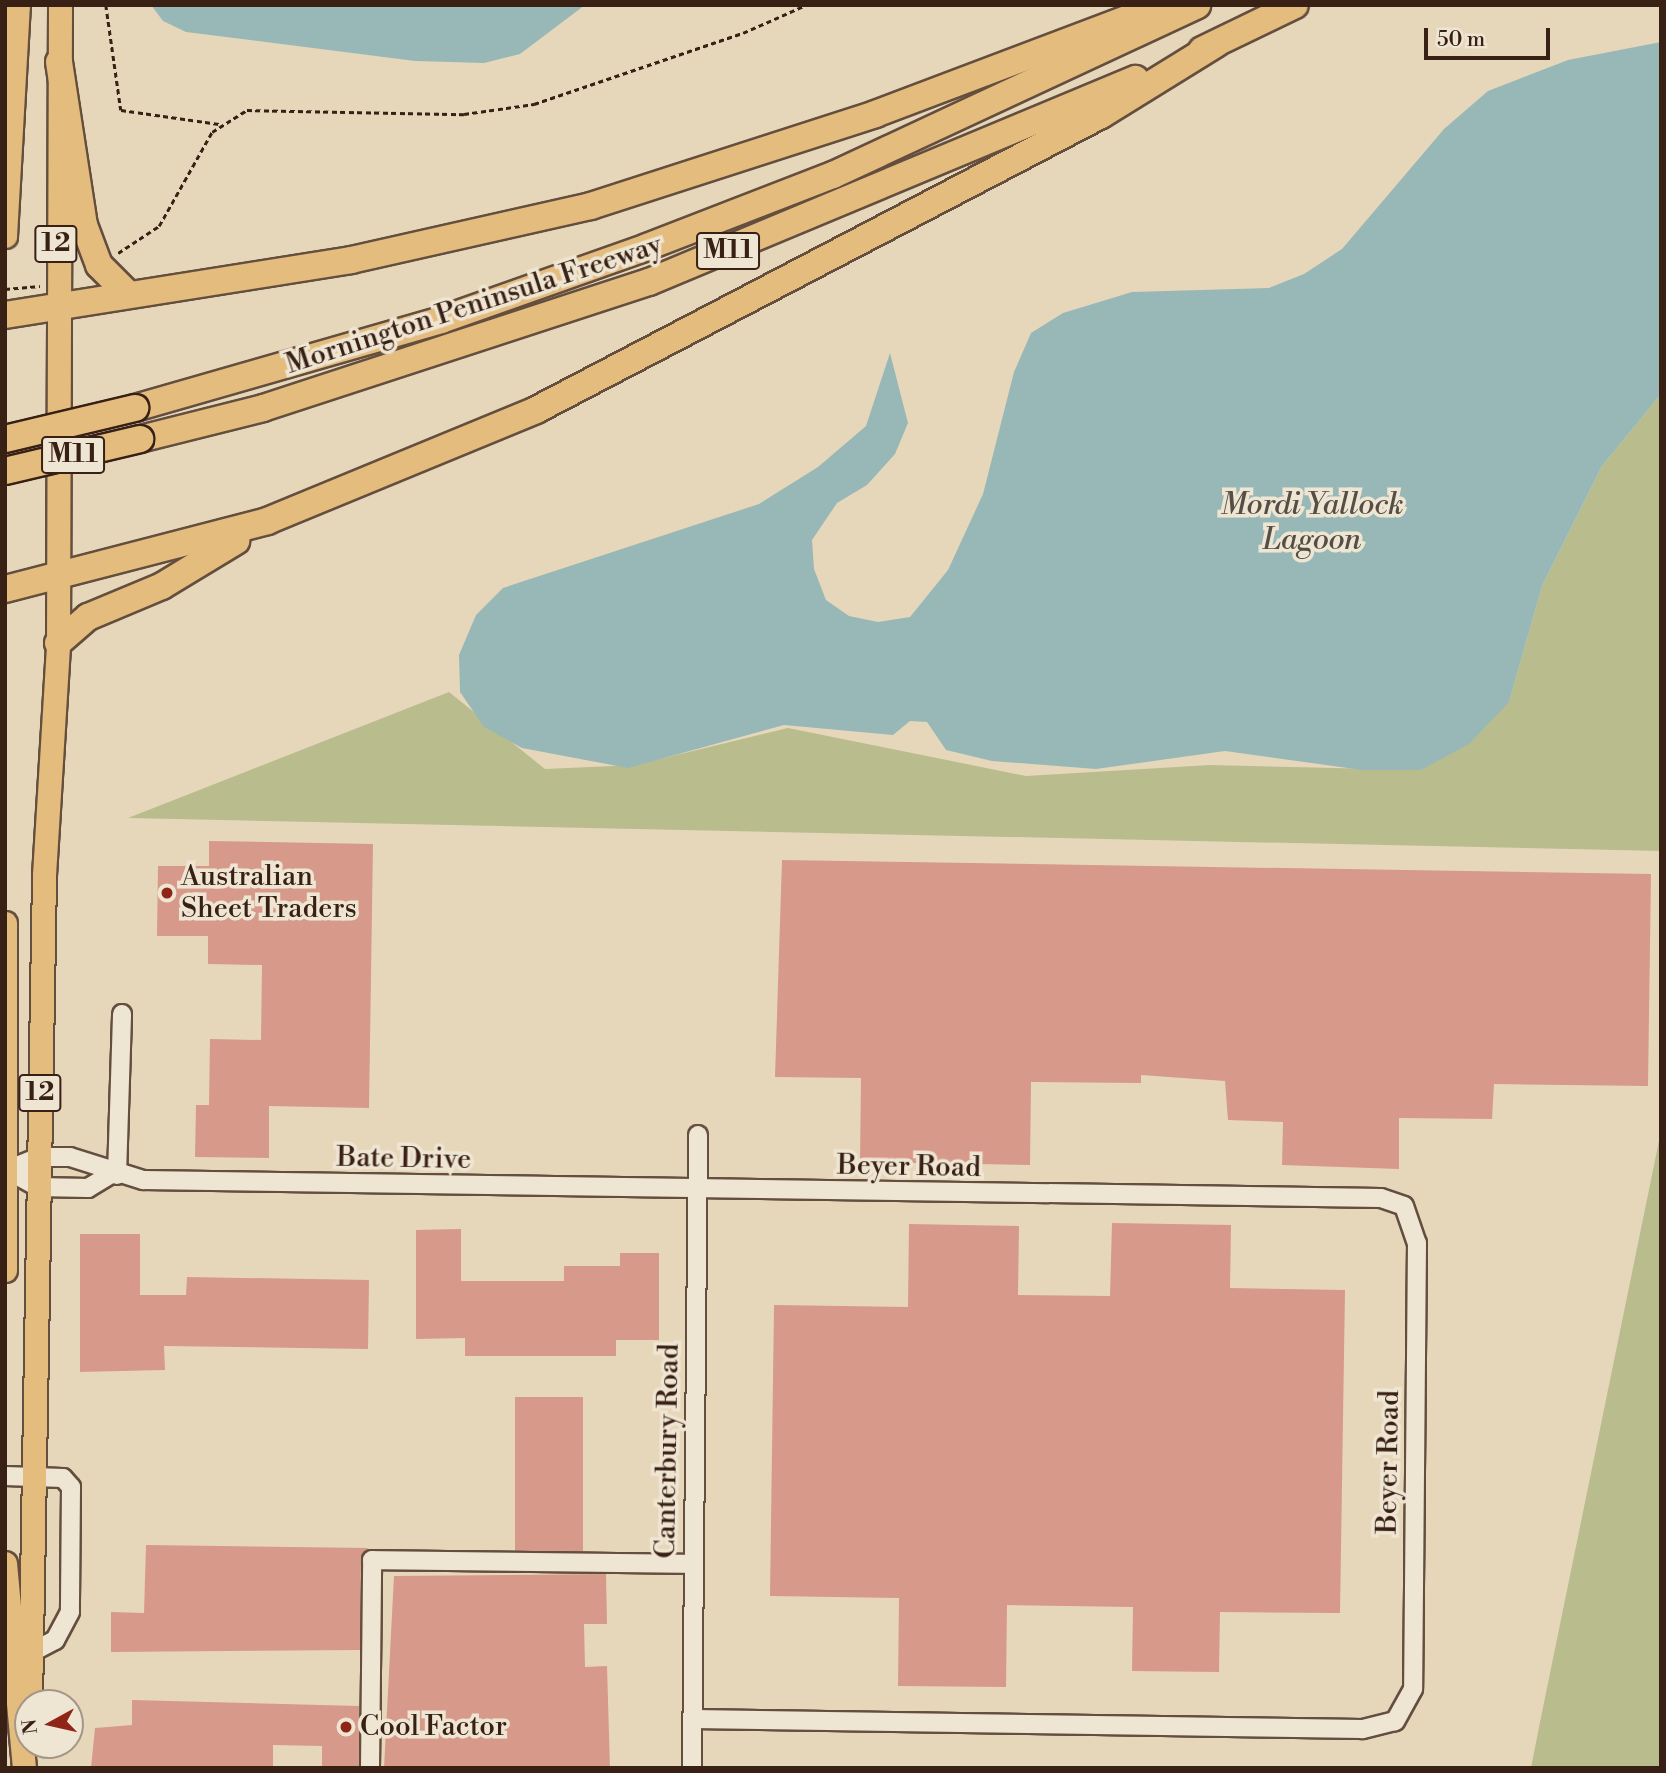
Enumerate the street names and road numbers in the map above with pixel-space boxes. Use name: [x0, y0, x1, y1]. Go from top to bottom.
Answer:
road number: 12: [33, 221, 79, 266]
street label: Mornington Peninsula Freeway: [282, 228, 666, 382]
road number: M11: [695, 228, 761, 274]
road number: M11: [40, 432, 106, 477]
road number: 12: [17, 1070, 63, 1116]
street label: Bate Drive: [336, 1141, 472, 1177]
street label: Beyer Road: [837, 1149, 981, 1185]
street label: Canterbury Road: [649, 1343, 687, 1559]
street label: Beyer Road: [1371, 1390, 1407, 1534]

